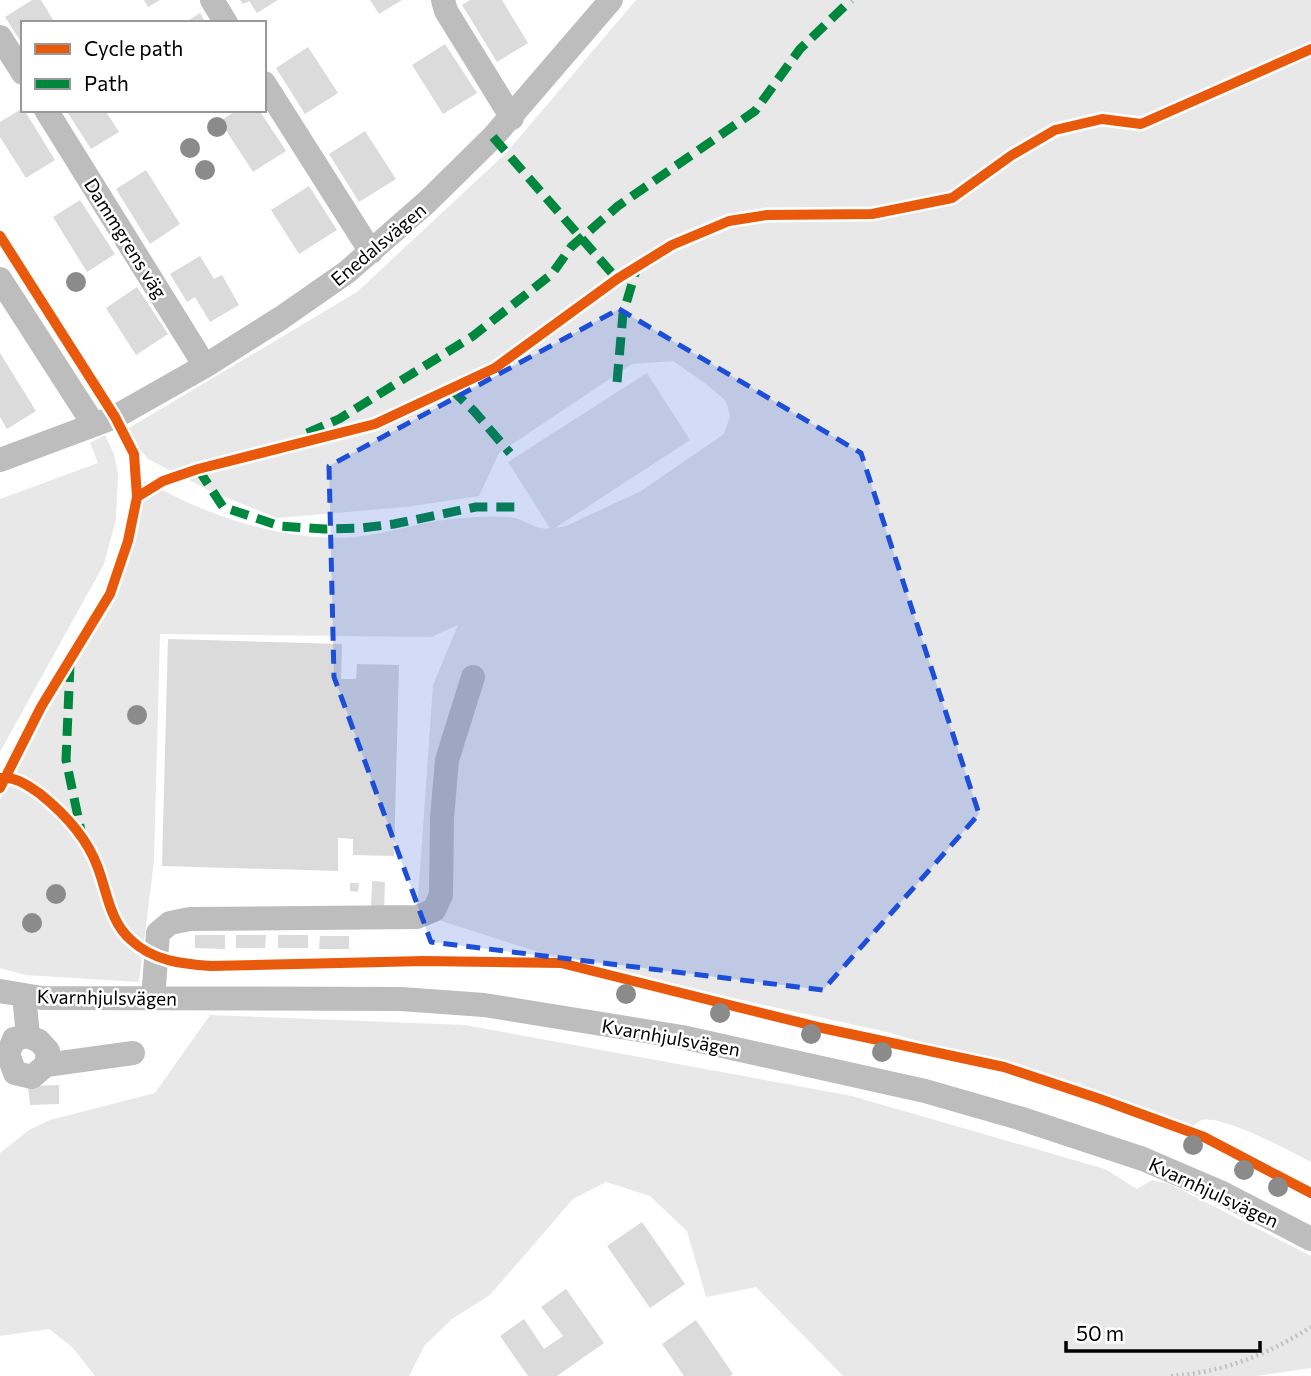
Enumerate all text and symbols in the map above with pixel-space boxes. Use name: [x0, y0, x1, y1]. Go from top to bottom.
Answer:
legend: [21, 21, 266, 112]
text: Cycle path: [84, 35, 183, 60]
text: Path: [84, 70, 129, 95]
street label: Dammgrens väg: [80, 174, 172, 302]
street label: Enedalsvägen: [326, 198, 430, 290]
street label: Kvarnhjulsvägen: [37, 984, 177, 1010]
street label: Kvarnhjulsvägen: [600, 1014, 742, 1060]
street label: Kvarnhjulsvägen: [1146, 1152, 1282, 1232]
scale bar: [1066, 1310, 1260, 1354]
text: 50 m: [1076, 1320, 1124, 1345]

